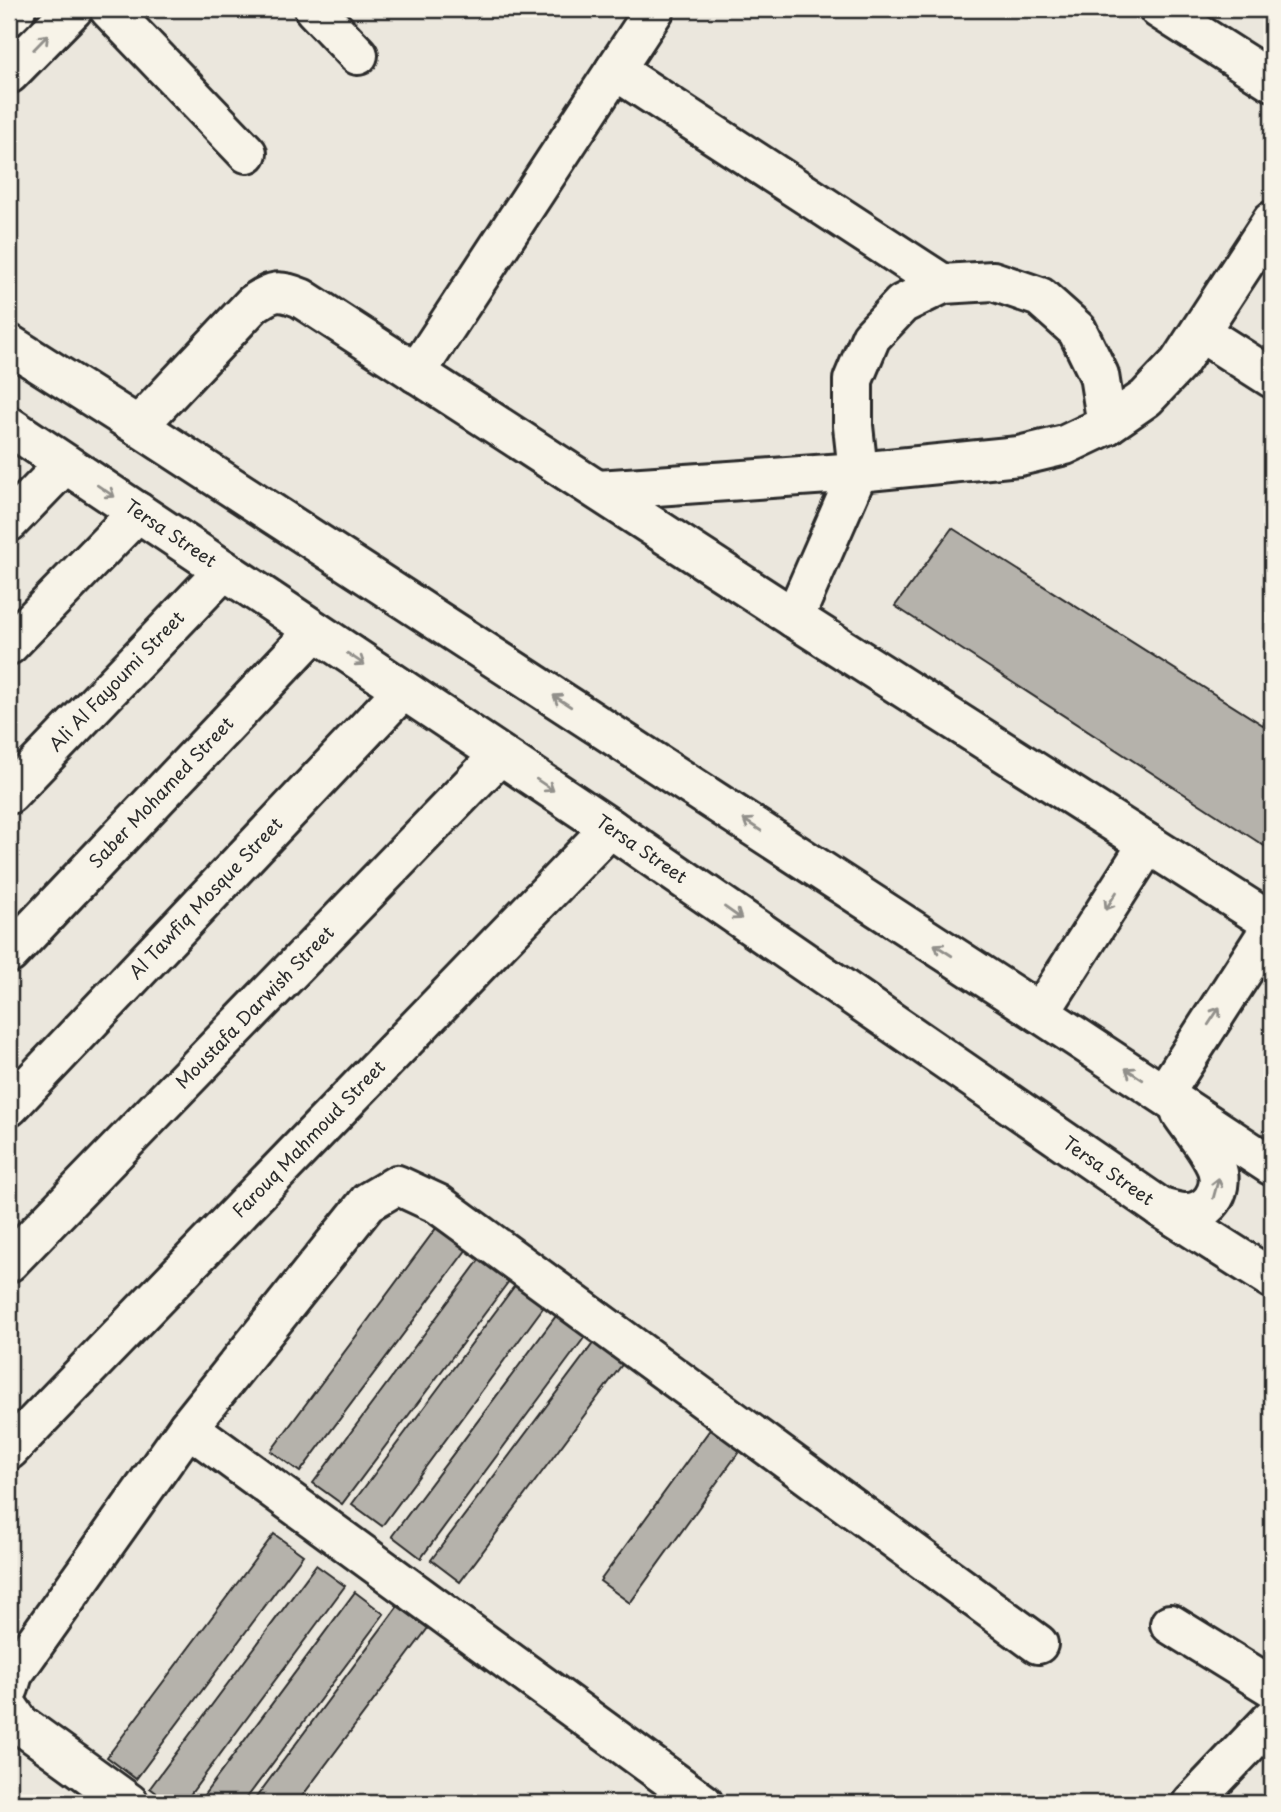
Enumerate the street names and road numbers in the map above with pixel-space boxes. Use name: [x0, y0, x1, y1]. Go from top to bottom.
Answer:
street label: Tersa Street: [120, 492, 223, 573]
street label: Ali Al Fayoumi Street: [42, 604, 190, 757]
street label: Saber Mohamed Street: [82, 710, 239, 874]
street label: Tersa Street: [591, 807, 693, 889]
street label: Al Tawfiq Mosque Street: [122, 810, 288, 984]
street label: Moustafa Darwish Street: [169, 919, 340, 1094]
street label: Farouq Mahmoud Street: [225, 1053, 391, 1223]
street label: Tersa Street: [1058, 1129, 1160, 1211]

